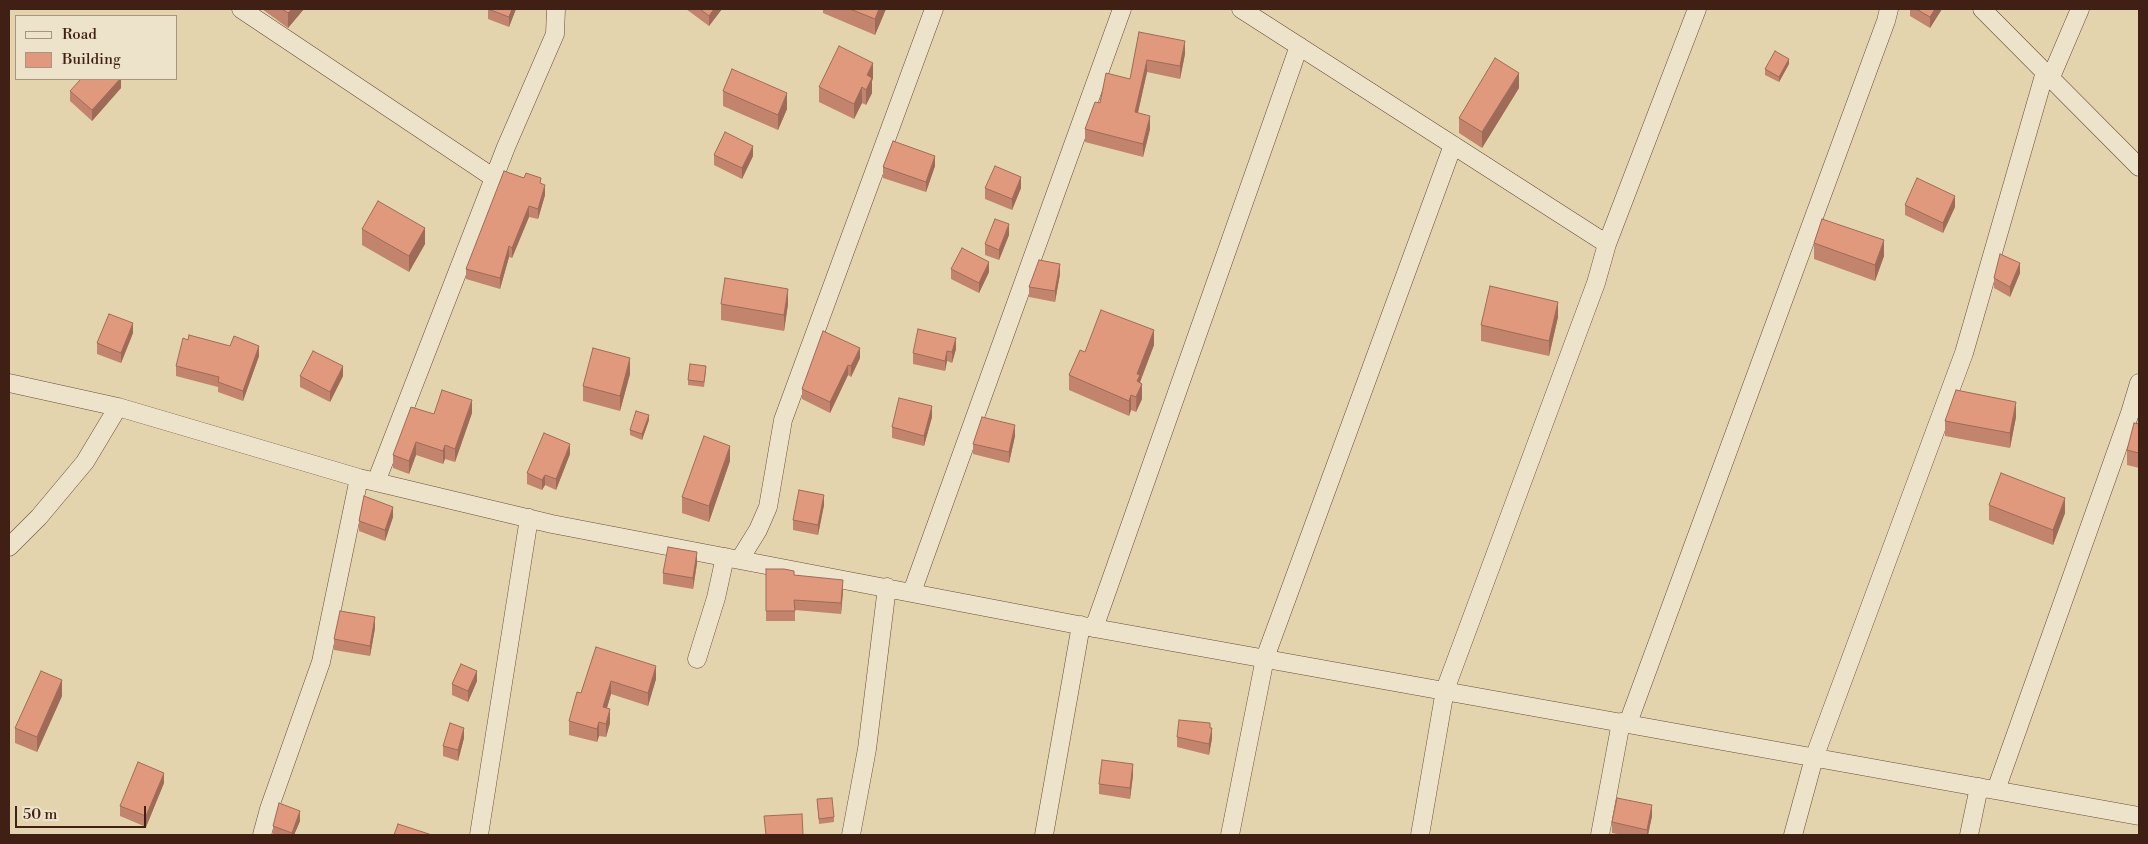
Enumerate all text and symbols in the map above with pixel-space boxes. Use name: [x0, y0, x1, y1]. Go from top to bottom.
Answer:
legend: [15, 15, 178, 80]
text: Road: [62, 25, 97, 44]
text: Building: [62, 50, 121, 69]
scale bar: [18, 796, 149, 828]
text: 50 m: [23, 805, 57, 824]

